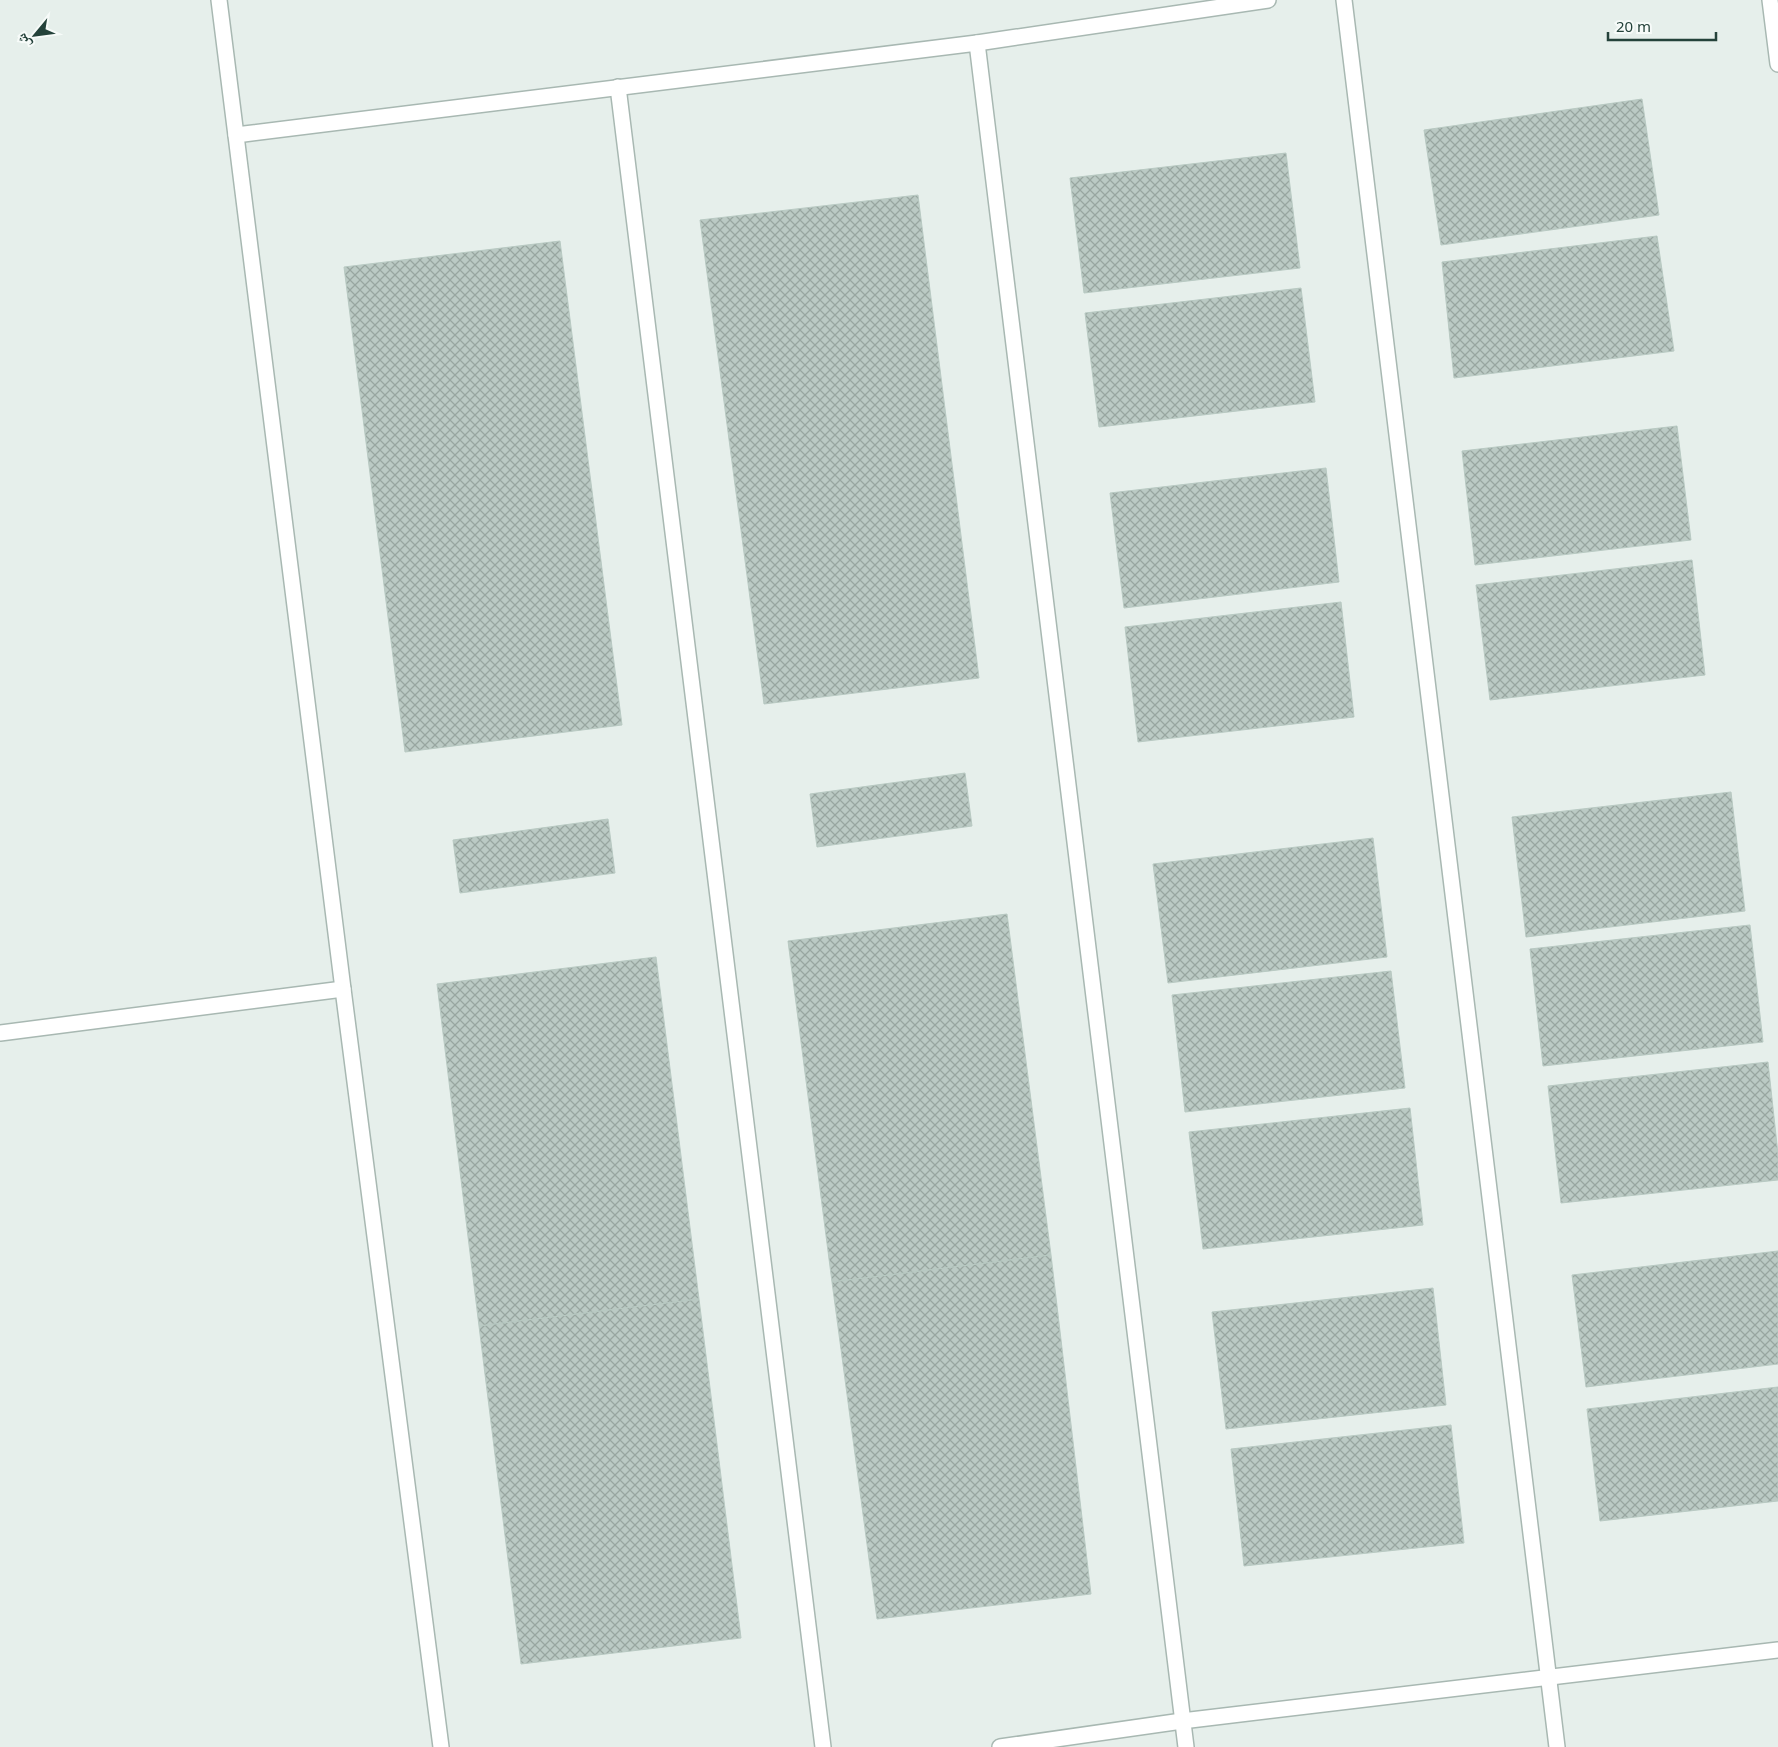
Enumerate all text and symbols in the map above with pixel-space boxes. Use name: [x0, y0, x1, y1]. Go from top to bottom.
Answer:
north arrow: [10, 10, 60, 60]
scale bar: [1608, 10, 1716, 42]
text: 20 m: [1616, 16, 1651, 36]
text: ش: [11, 30, 35, 53]

